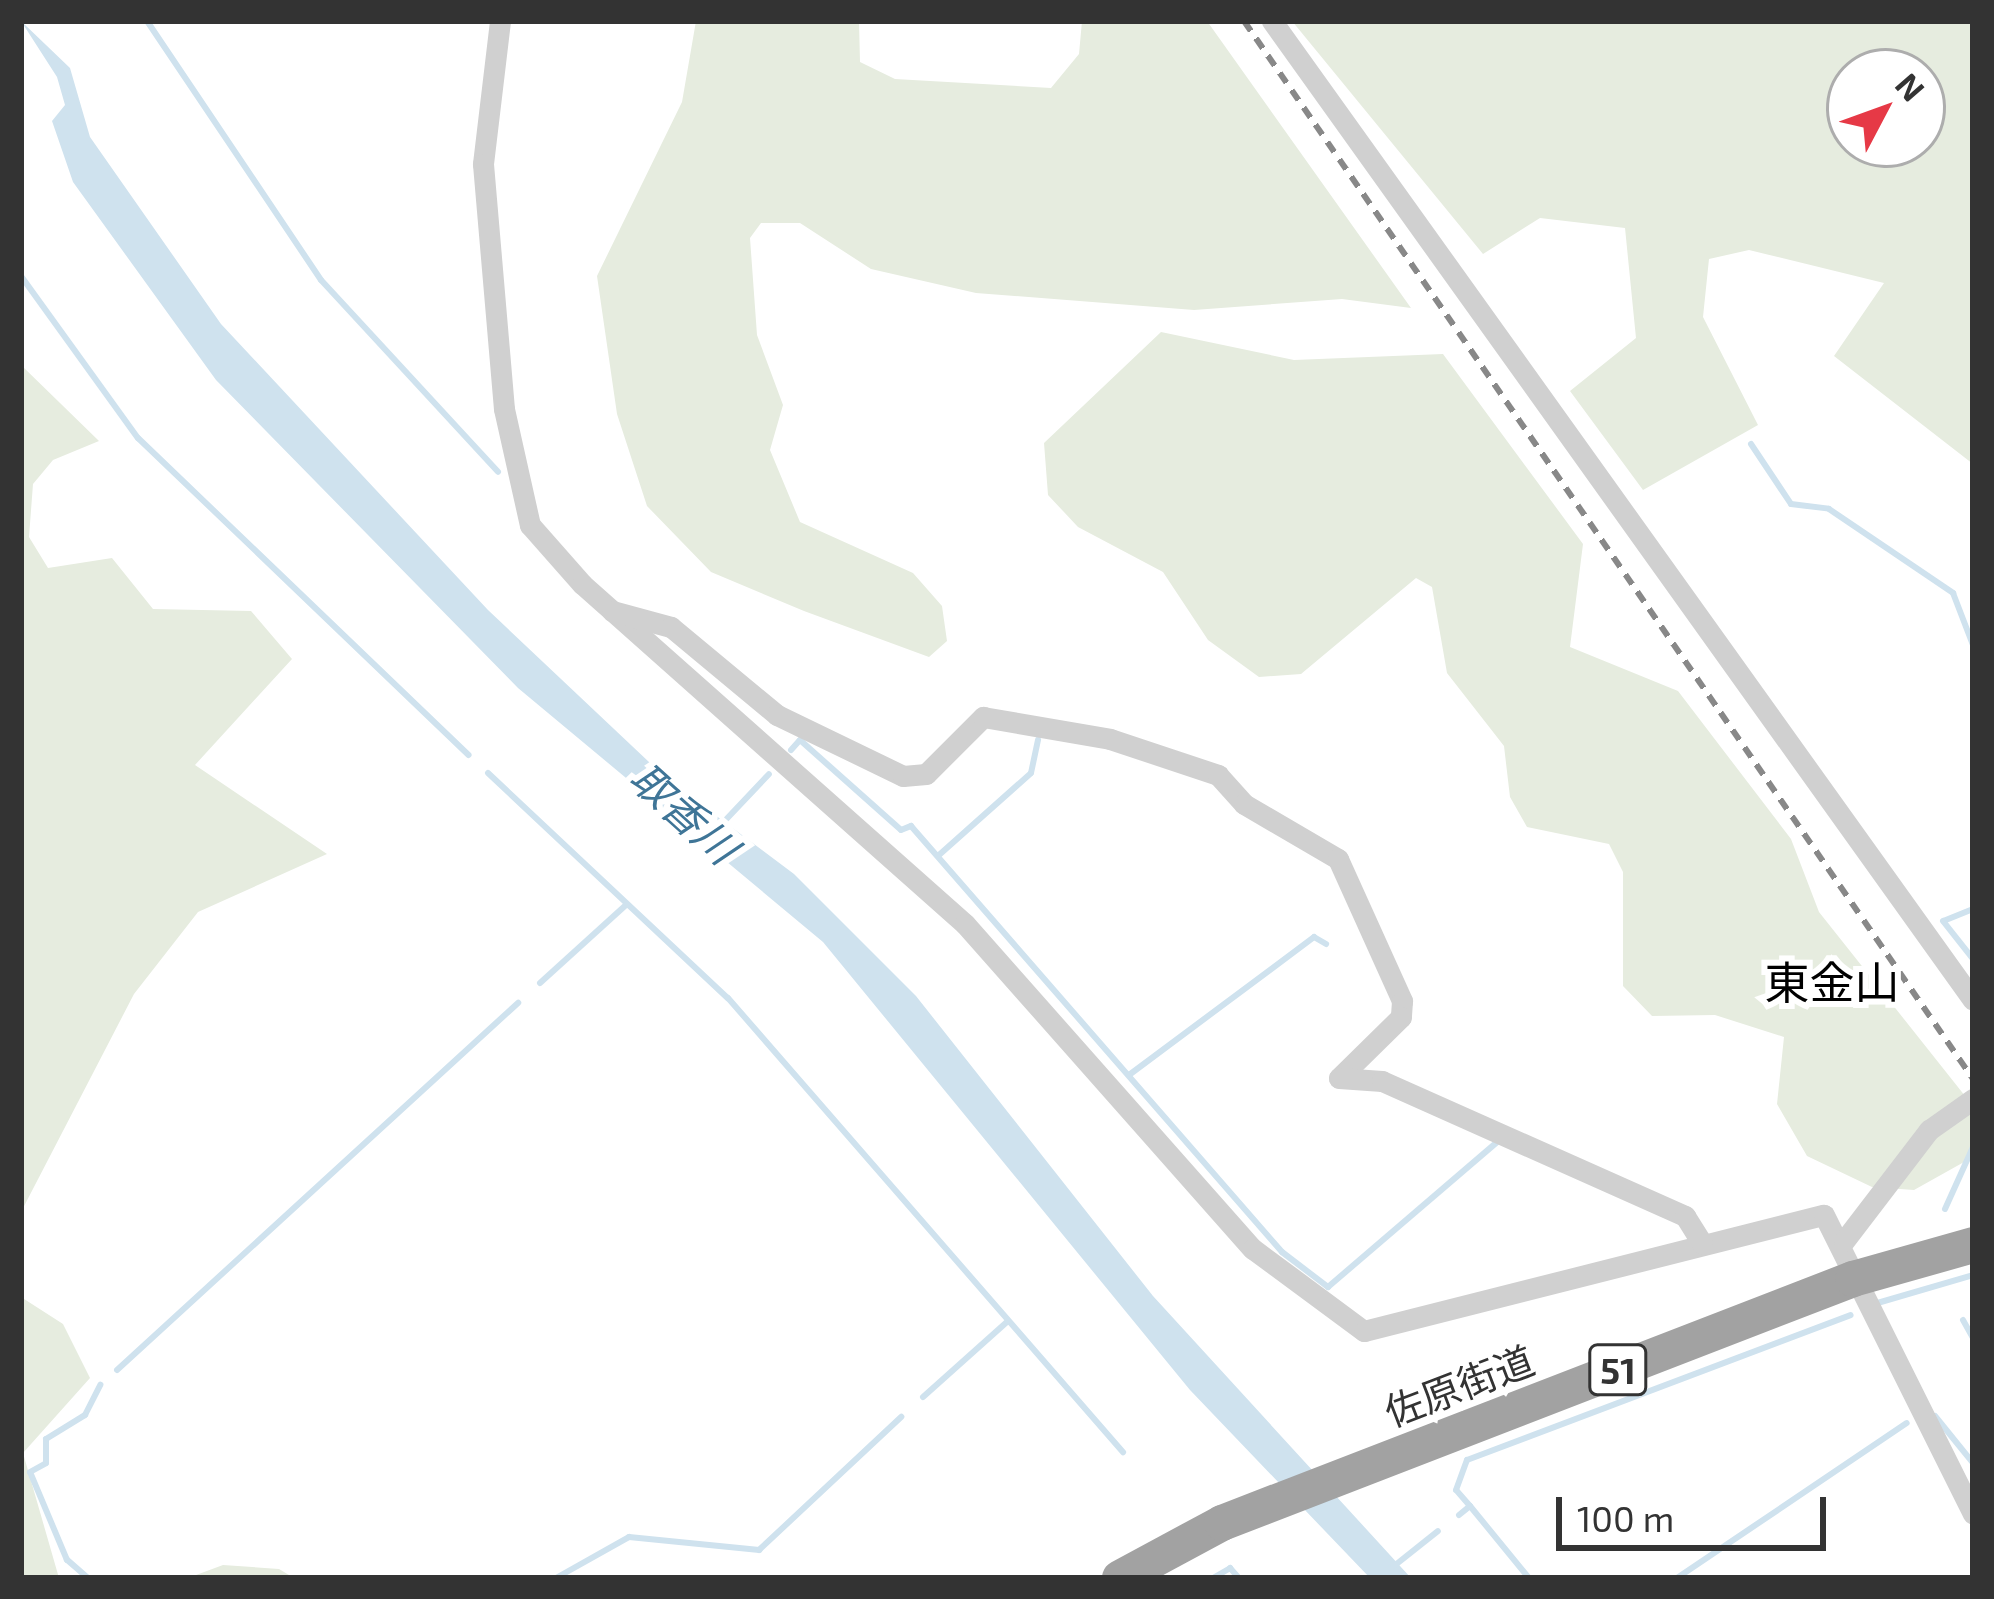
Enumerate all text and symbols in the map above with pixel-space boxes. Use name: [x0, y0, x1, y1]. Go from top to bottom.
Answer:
north arrow: [1826, 48, 1946, 168]
text: N: [1888, 64, 1934, 108]
water label: 取香川: [621, 751, 749, 873]
district label: 東金山: [1765, 955, 1899, 1009]
street label: 佐原街道: [1378, 1336, 1540, 1436]
road number: 51: [1588, 1340, 1648, 1400]
scale bar: [1562, 1473, 1832, 1547]
text: 100 m: [1577, 1496, 1674, 1539]

